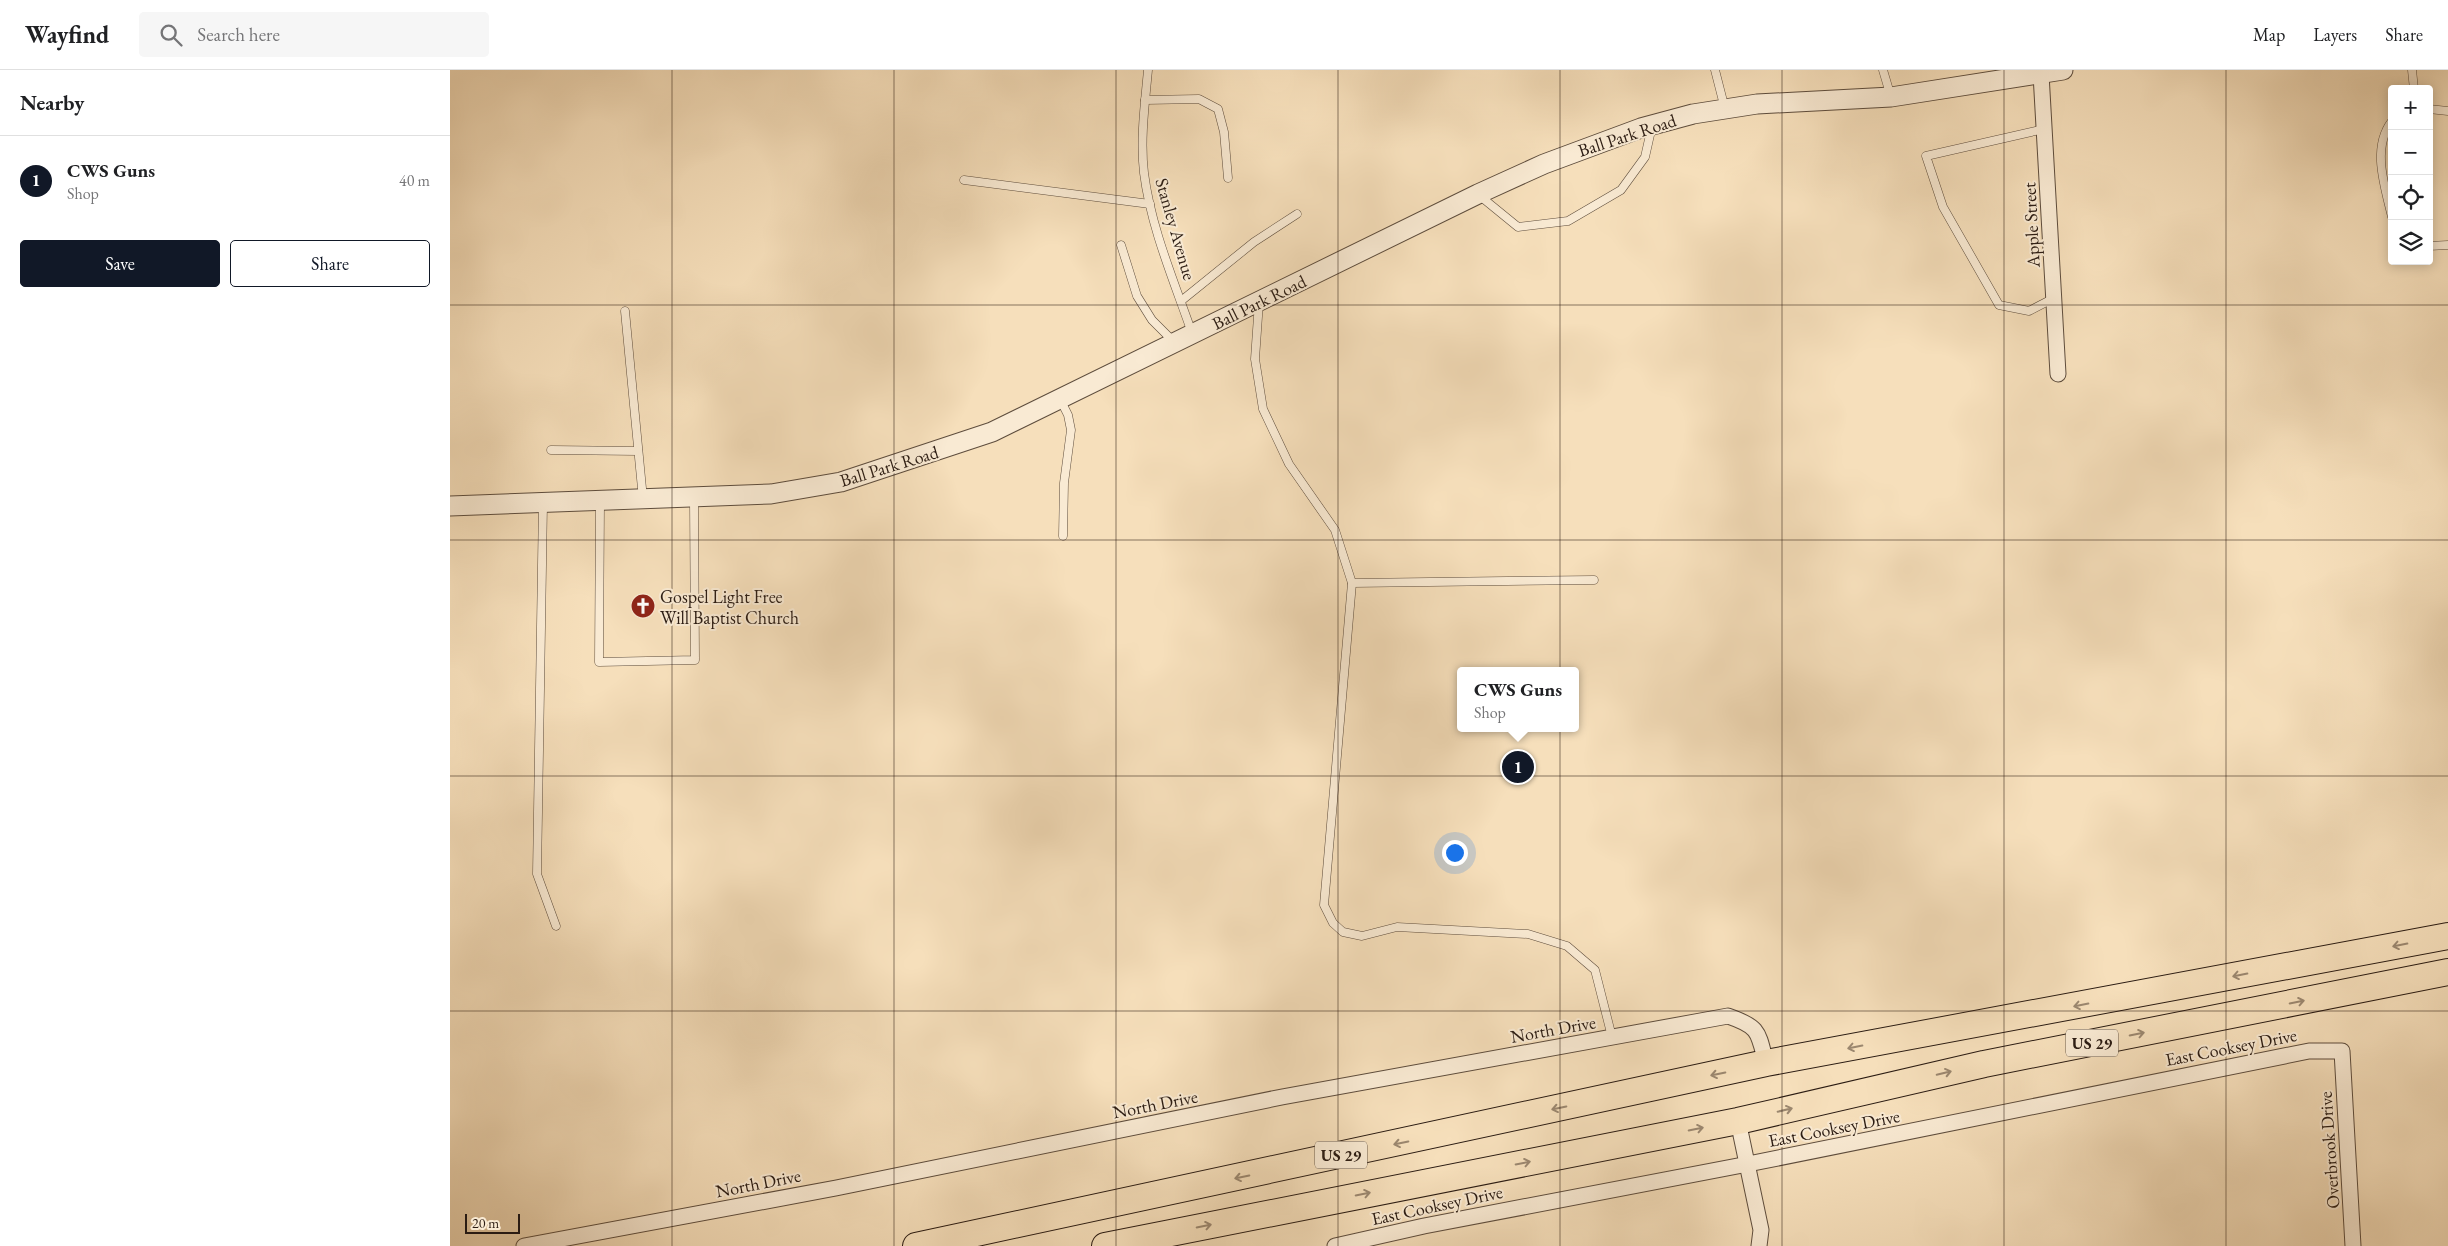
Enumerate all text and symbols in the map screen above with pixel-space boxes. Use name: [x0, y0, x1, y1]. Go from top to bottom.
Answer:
search box: [139, 12, 489, 57]
text: Wayfind: [25, 19, 109, 50]
icon: search: [157, 21, 185, 49]
text: Search here: [197, 22, 280, 47]
text: Map: [2253, 23, 2285, 46]
text: Layers: [2313, 23, 2357, 46]
text: Share: [2385, 23, 2423, 46]
map controls: [2388, 85, 2433, 265]
button: +: [2388, 85, 2433, 130]
text: Nearby: [20, 89, 84, 116]
street label: Ball Park Road: [1575, 108, 1680, 162]
button: −: [2388, 130, 2433, 175]
text: CWS Guns: [67, 158, 155, 183]
text: 1: [32, 170, 40, 191]
text: 40 m: [399, 170, 430, 191]
street label: Stanley Avenue: [1150, 175, 1202, 283]
button: locate: [2388, 175, 2433, 220]
street label: Apple Street: [2017, 181, 2045, 269]
text: Shop: [67, 183, 99, 204]
button: layers: [2388, 220, 2433, 265]
button: Save: [20, 240, 220, 287]
button: Share: [230, 240, 430, 287]
street label: Ball Park Road: [1208, 269, 1311, 335]
street label: Ball Park Road: [837, 440, 942, 492]
place label: Gospel Light Free Will Baptist Church: [660, 585, 799, 629]
church icon: Gospel Light Free Will Baptist Church: [630, 593, 656, 619]
popup: [1457, 667, 1579, 732]
text: CWS Guns: [1474, 677, 1562, 702]
text: Shop: [1474, 702, 1506, 723]
pin: 1: [1502, 748, 1534, 786]
your location: [1442, 840, 1468, 866]
one-way arrow: [2392, 941, 2408, 951]
one-way arrow: [2233, 970, 2249, 980]
one-way arrow: [2288, 997, 2304, 1007]
one-way arrow: [2073, 1000, 2089, 1010]
street label: North Drive: [1509, 1010, 1597, 1048]
street label: East Cooksey Drive: [2163, 1023, 2299, 1071]
one-way arrow: [2129, 1028, 2145, 1038]
road number: US 29: [2066, 1030, 2118, 1056]
one-way arrow: [1847, 1042, 1863, 1052]
one-way arrow: [1935, 1068, 1951, 1077]
one-way arrow: [1711, 1069, 1727, 1079]
street label: North Drive: [1111, 1084, 1199, 1124]
street label: Overbrook Drive: [2313, 1091, 2345, 1209]
one-way arrow: [1552, 1104, 1568, 1113]
street label: East Cooksey Drive: [1766, 1104, 1902, 1152]
one-way arrow: [1777, 1105, 1793, 1114]
one-way arrow: [1688, 1123, 1704, 1133]
one-way arrow: [1393, 1138, 1409, 1148]
road number: US 29: [1315, 1142, 1367, 1168]
one-way arrow: [1514, 1157, 1530, 1167]
street label: North Drive: [714, 1163, 802, 1203]
one-way arrow: [1234, 1173, 1250, 1182]
street label: East Cooksey Drive: [1369, 1180, 1505, 1230]
one-way arrow: [1355, 1189, 1371, 1198]
scale bar: [465, 1211, 520, 1234]
text: 20 m: [472, 1214, 499, 1232]
one-way arrow: [1196, 1221, 1212, 1230]

